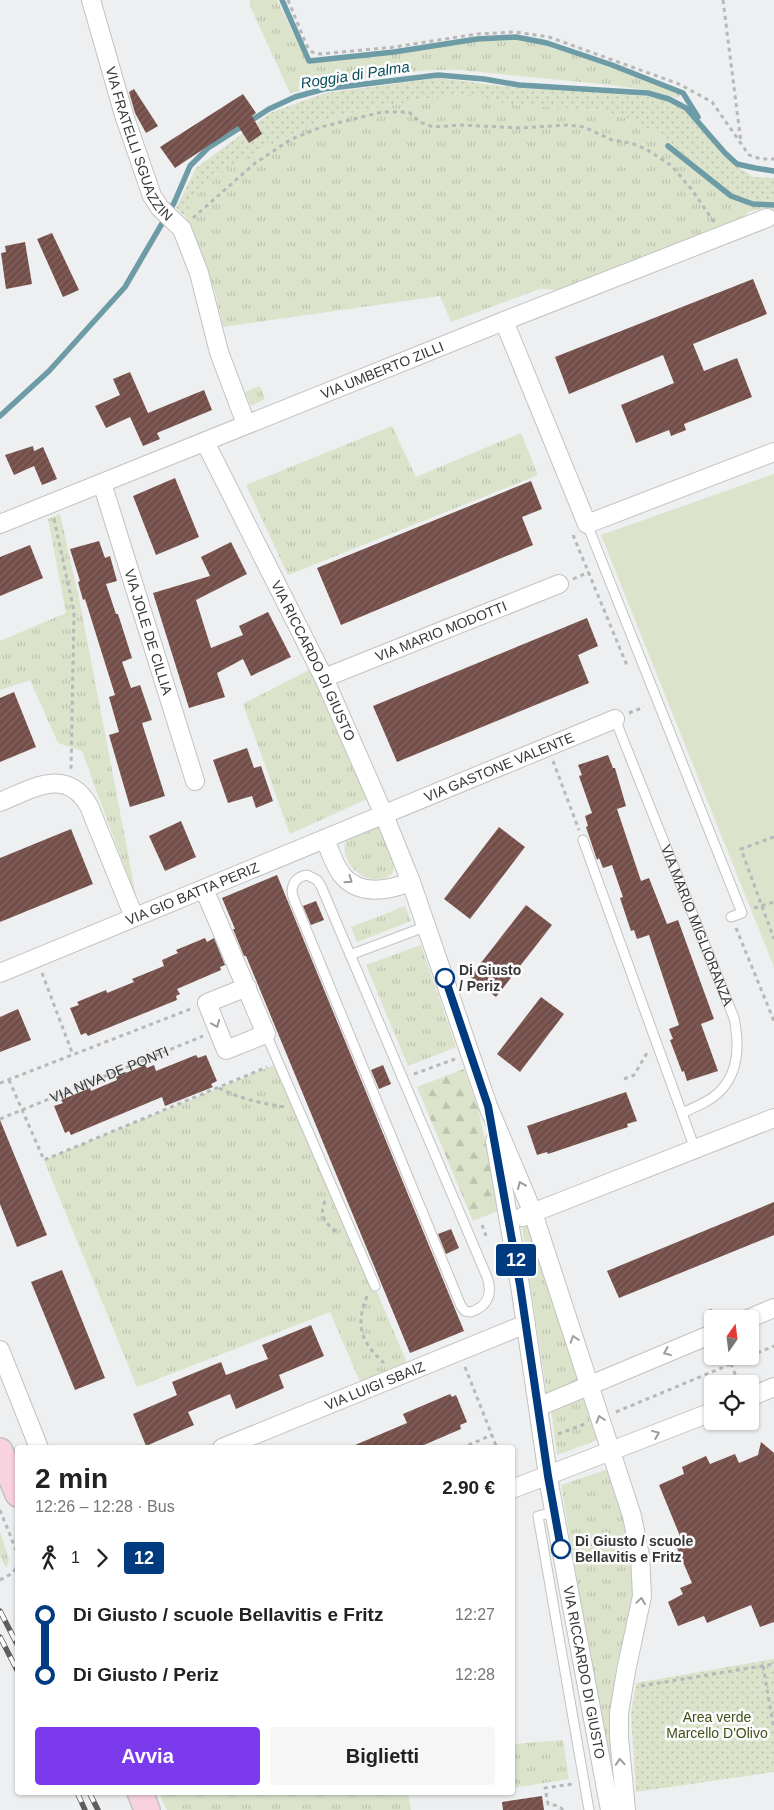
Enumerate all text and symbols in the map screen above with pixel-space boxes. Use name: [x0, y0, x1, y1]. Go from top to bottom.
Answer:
water label: Roggia di Palma: [299, 58, 411, 92]
street label: VIA FRATELLI SGUAZZIN: [103, 65, 176, 224]
street label: VIA UMBERTO ZILLI: [318, 338, 446, 402]
street label: VIA JOLE DE CILLIA: [121, 567, 176, 697]
street label: VIA RICCARDO DI GIUSTO: [268, 578, 358, 743]
street label: VIA MARIO MODOTTI: [373, 598, 509, 665]
street label: VIA GASTONE VALENTE: [422, 729, 576, 805]
street label: VIA MARIO MIGLIORANZA: [658, 842, 737, 1009]
street label: VIA GIO BATTA PERIZ: [123, 859, 262, 928]
one-way arrow: [343, 874, 353, 883]
place label: Di Giusto / Periz: [459, 962, 521, 994]
marker: Di Giusto / Periz: [435, 968, 455, 988]
one-way arrow: [210, 1020, 220, 1028]
street label: VIA NIVA DE PONTI: [48, 1043, 171, 1106]
one-way arrow: [517, 1181, 528, 1190]
line badge: 12: [494, 1244, 538, 1276]
text: 12: [506, 1250, 526, 1270]
north arrow: [704, 1310, 759, 1365]
map controls: [704, 1310, 759, 1430]
one-way arrow: [569, 1335, 579, 1343]
one-way arrow: [664, 1347, 672, 1357]
street label: VIA LUIGI SBAIZ: [322, 1358, 428, 1413]
button: locate: [704, 1375, 759, 1430]
one-way arrow: [595, 1415, 605, 1423]
one-way arrow: [651, 1430, 660, 1441]
text: 2 min: [35, 1463, 108, 1494]
text: 2.90 €: [442, 1477, 495, 1498]
text: 12:26 – 12:28 · Bus: [35, 1498, 175, 1515]
place label: Di Giusto / scuole Bellavitis e Fritz: [575, 1533, 693, 1565]
marker: Di Giusto / scuole Bellavitis e Fritz: [551, 1539, 571, 1559]
icon: walk: [35, 1544, 63, 1572]
icon: forward: [88, 1544, 116, 1572]
text: 12: [134, 1548, 154, 1568]
text: 1: [71, 1549, 80, 1566]
street label: VIA RICCARDO DI GIUSTO: [560, 1585, 608, 1760]
one-way arrow: [635, 1597, 645, 1606]
text: Di Giusto / scuole Bellavitis e Fritz: [73, 1604, 383, 1625]
text: 12:27: [455, 1606, 495, 1623]
text: Di Giusto / Periz: [73, 1664, 219, 1685]
text: 12:28: [455, 1666, 495, 1683]
park label: Area verde Marcello D'Olivo: [666, 1709, 768, 1741]
button: Avvia: [35, 1727, 260, 1785]
button: Biglietti: [270, 1727, 495, 1785]
one-way arrow: [615, 1757, 626, 1765]

